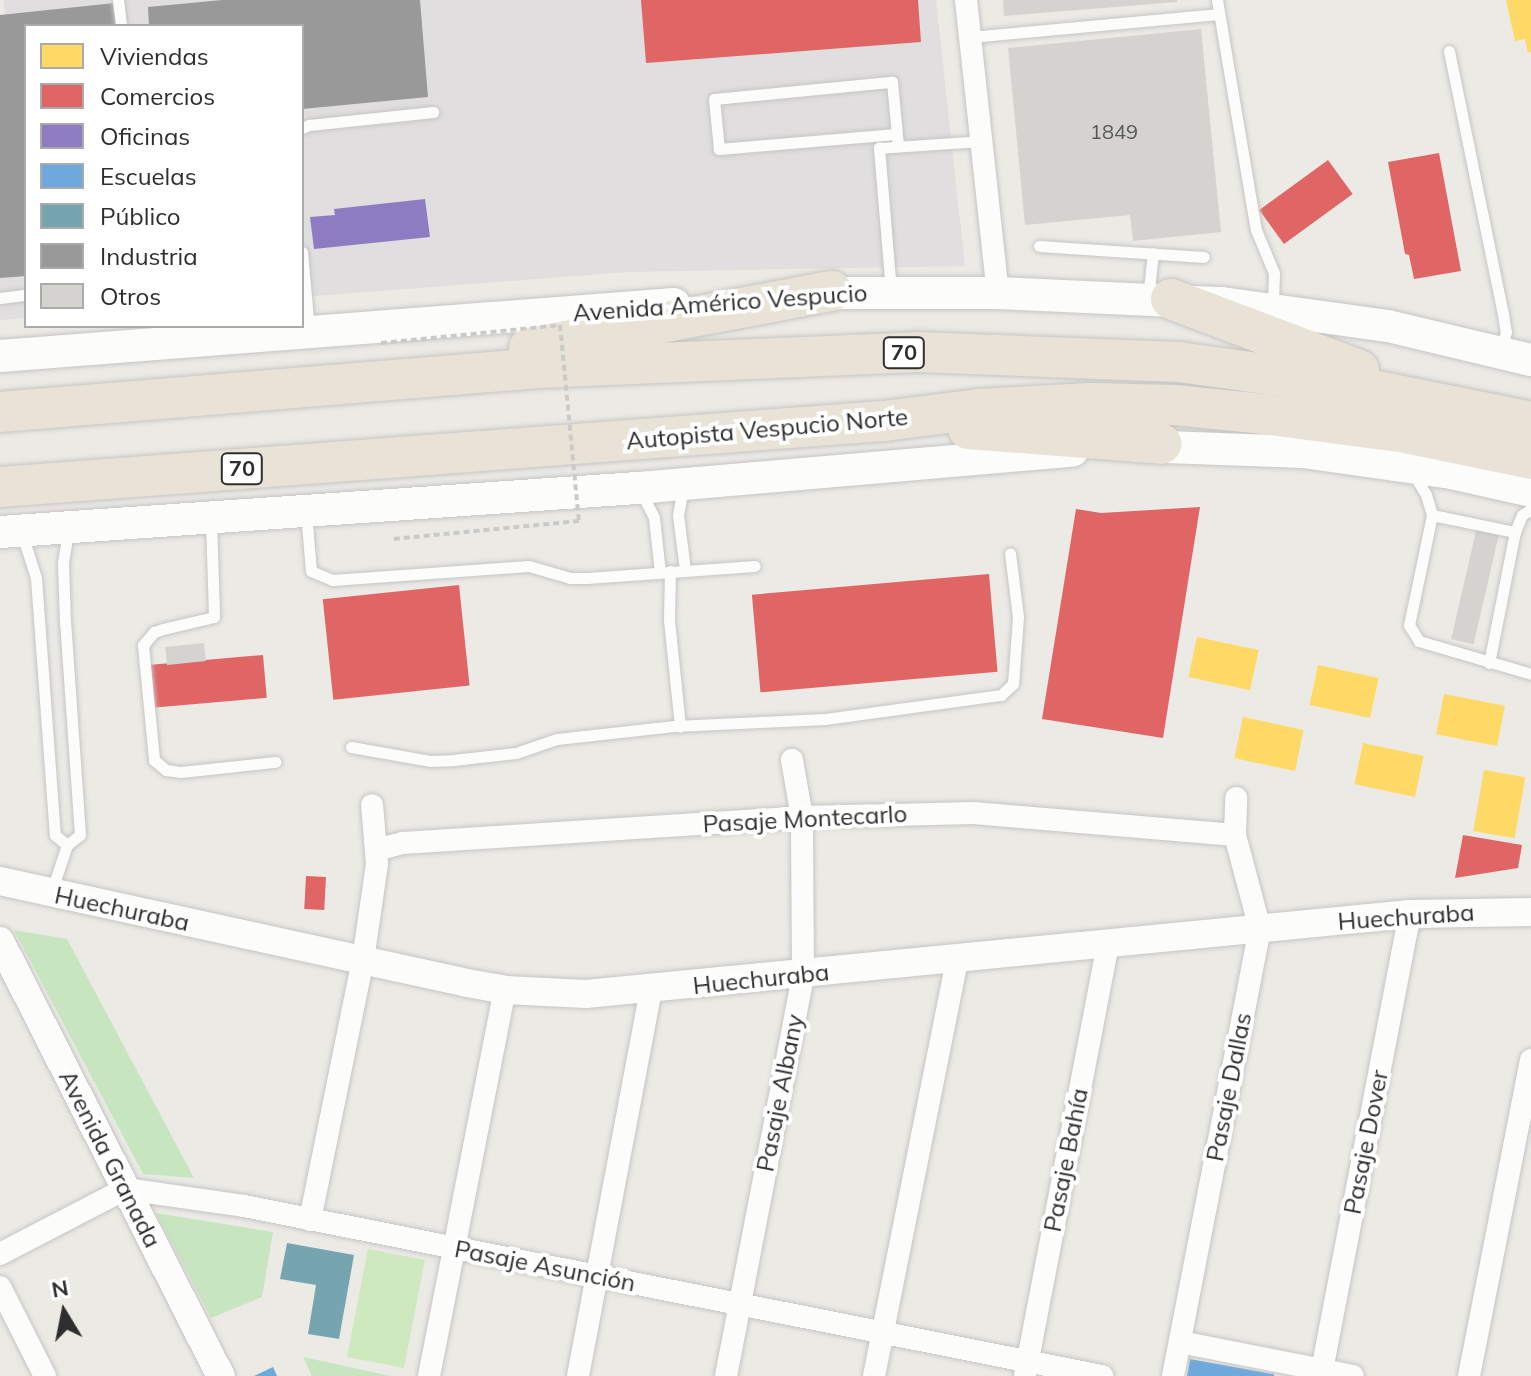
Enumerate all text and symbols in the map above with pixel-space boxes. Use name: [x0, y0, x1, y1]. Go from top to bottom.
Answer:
legend: [24, 24, 304, 328]
text: Viviendas: [100, 41, 209, 71]
text: Comercios: [100, 81, 215, 111]
house number: 1849: [1090, 119, 1138, 143]
text: Oficinas: [100, 121, 190, 151]
text: Escuelas: [100, 161, 197, 191]
text: Público: [100, 201, 181, 231]
text: Industria: [100, 241, 198, 271]
street label: Avenida Américo Vespucio: [572, 278, 868, 328]
text: Otros: [100, 281, 161, 311]
road number: 70: [882, 335, 926, 371]
street label: Autopista Vespucio Norte: [625, 402, 909, 456]
road number: 70: [220, 451, 264, 487]
street label: Pasaje Montecarlo: [702, 799, 908, 839]
street label: Huechuraba: [52, 881, 192, 937]
street label: Huechuraba: [1337, 898, 1475, 936]
street label: Huechuraba: [691, 958, 831, 1000]
street label: Pasaje Dallas: [1200, 1010, 1258, 1164]
street label: Pasaje Albany: [751, 1012, 809, 1174]
street label: Avenida Granada: [53, 1065, 167, 1253]
street label: Pasaje Dover: [1338, 1067, 1394, 1217]
street label: Pasaje Bahía: [1038, 1086, 1094, 1234]
street label: Pasaje Asunción: [452, 1234, 638, 1298]
north arrow: [24, 1272, 104, 1352]
text: N: [49, 1273, 70, 1304]

